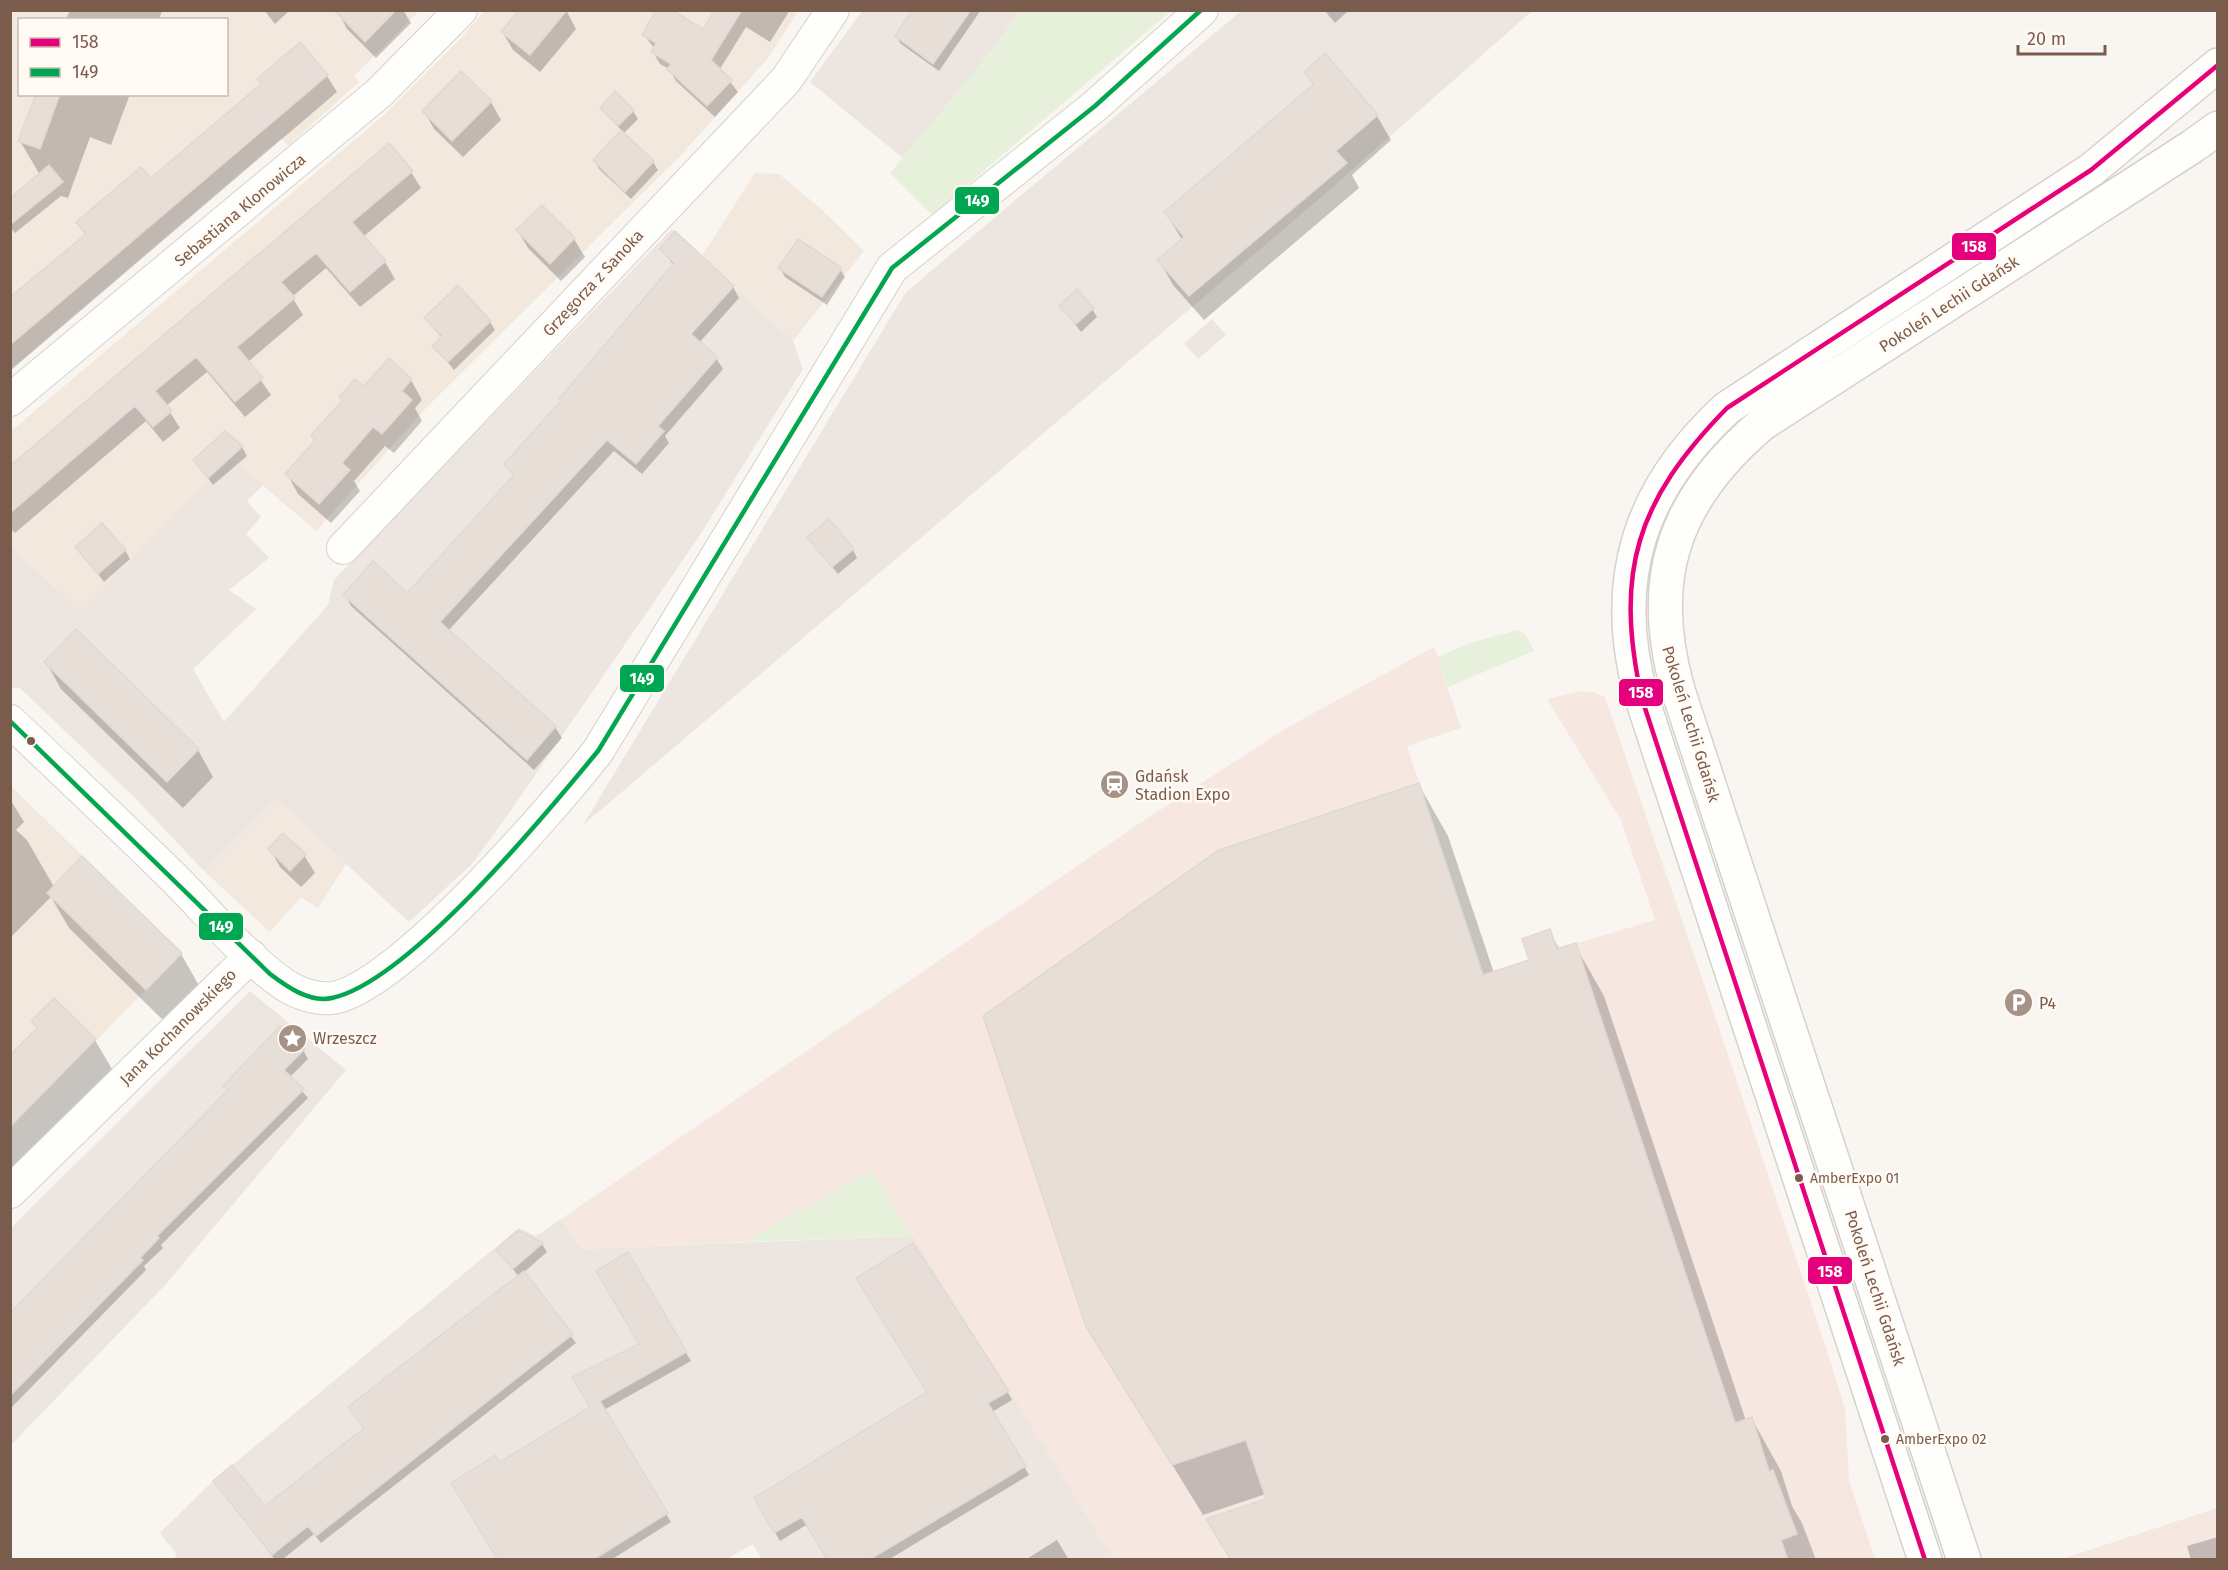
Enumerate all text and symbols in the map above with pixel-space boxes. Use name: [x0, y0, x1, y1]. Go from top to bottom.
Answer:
legend: [18, 18, 228, 96]
scale bar: [2018, 18, 2105, 56]
text: 20 m: [2027, 28, 2066, 50]
text: 158: [72, 31, 99, 53]
text: 149: [72, 61, 98, 83]
street label: Sebastiana Klonowicza: [171, 150, 309, 270]
line badge: 149: [954, 186, 1000, 215]
text: 149: [964, 191, 990, 210]
street label: Grzegorza z Sanoka: [539, 226, 647, 340]
line badge: 158: [1951, 232, 1997, 261]
text: 158: [1961, 237, 1987, 256]
street label: Pokoleń Lechii Gdańsk: [1876, 251, 2023, 356]
street label: Pokoleń Lechii Gdańsk: [1658, 644, 1724, 805]
line badge: 149: [619, 664, 665, 693]
text: 149: [629, 669, 655, 688]
line badge: 158: [1618, 678, 1664, 707]
text: 158: [1628, 683, 1654, 702]
unlabelled marker: [25, 735, 37, 747]
place label: Gdańsk Stadion Expo: [1135, 767, 1230, 804]
station icon: Gdańsk Stadion Expo: [1098, 769, 1130, 801]
line badge: 149: [198, 912, 244, 941]
text: 149: [208, 917, 234, 936]
street label: Jana Kochanowskiego: [116, 965, 240, 1089]
parking icon: P4: [2002, 987, 2034, 1019]
place label: P4: [2039, 994, 2057, 1013]
place icon: Wrzeszcz: [276, 1022, 308, 1054]
place label: Wrzeszcz: [313, 1029, 377, 1048]
place label: AmberExpo 01: [1810, 1170, 1899, 1187]
marker: AmberExpo 01: [1793, 1172, 1805, 1184]
street label: Pokoleń Lechii Gdańsk: [1841, 1208, 1909, 1369]
line badge: 158: [1807, 1256, 1853, 1285]
text: 158: [1817, 1262, 1843, 1281]
place label: AmberExpo 02: [1896, 1431, 1986, 1448]
marker: AmberExpo 02: [1879, 1433, 1891, 1445]

